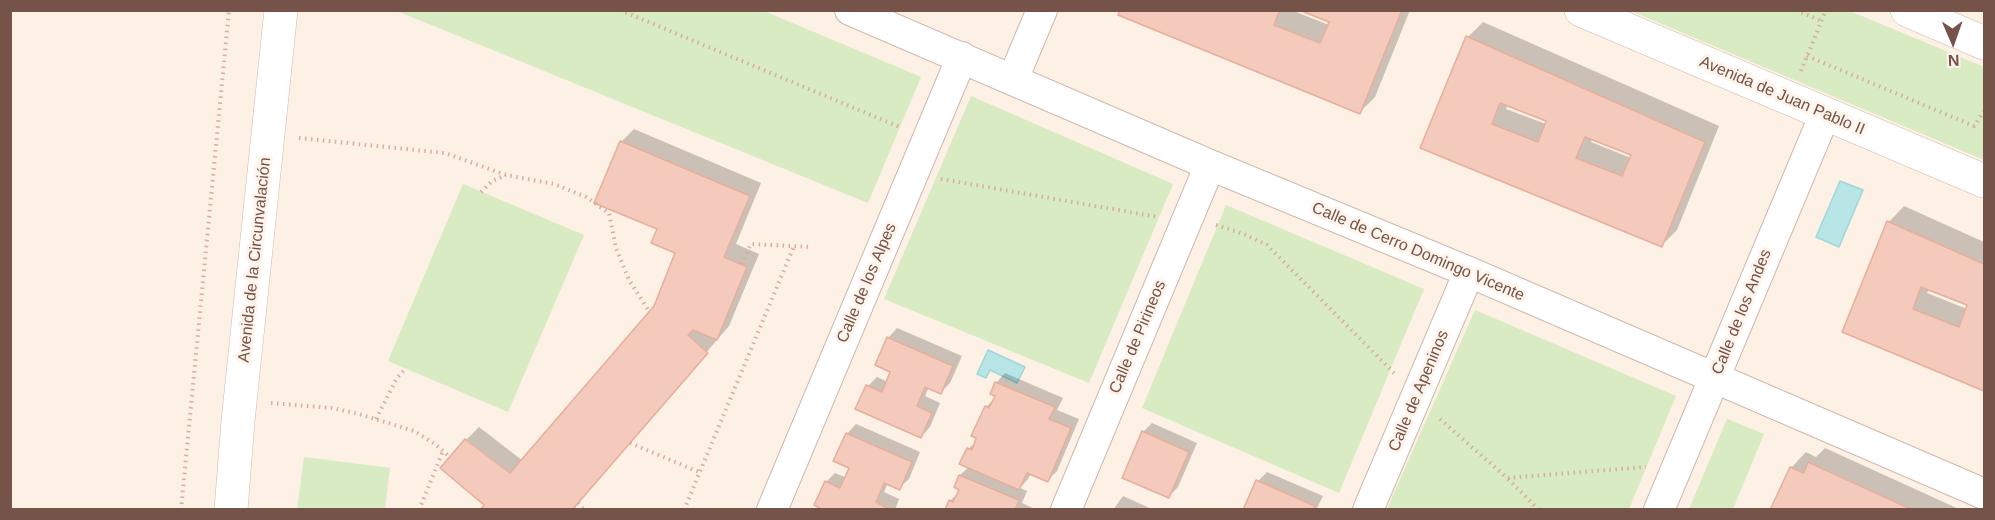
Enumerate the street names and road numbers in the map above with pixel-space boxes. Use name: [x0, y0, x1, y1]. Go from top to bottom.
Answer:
street label: Avenida de Juan Pablo II: [1697, 52, 1867, 140]
street label: Avenida de la Circunvalación: [235, 157, 275, 363]
street label: Calle de Cerro Domingo Vicente: [1309, 198, 1527, 306]
street label: Calle de los Alpes: [833, 220, 901, 346]
street label: Calle de los Andes: [1708, 247, 1776, 377]
street label: Calle de Pirineos: [1106, 278, 1170, 396]
street label: Calle de Apeninos: [1385, 327, 1453, 455]

